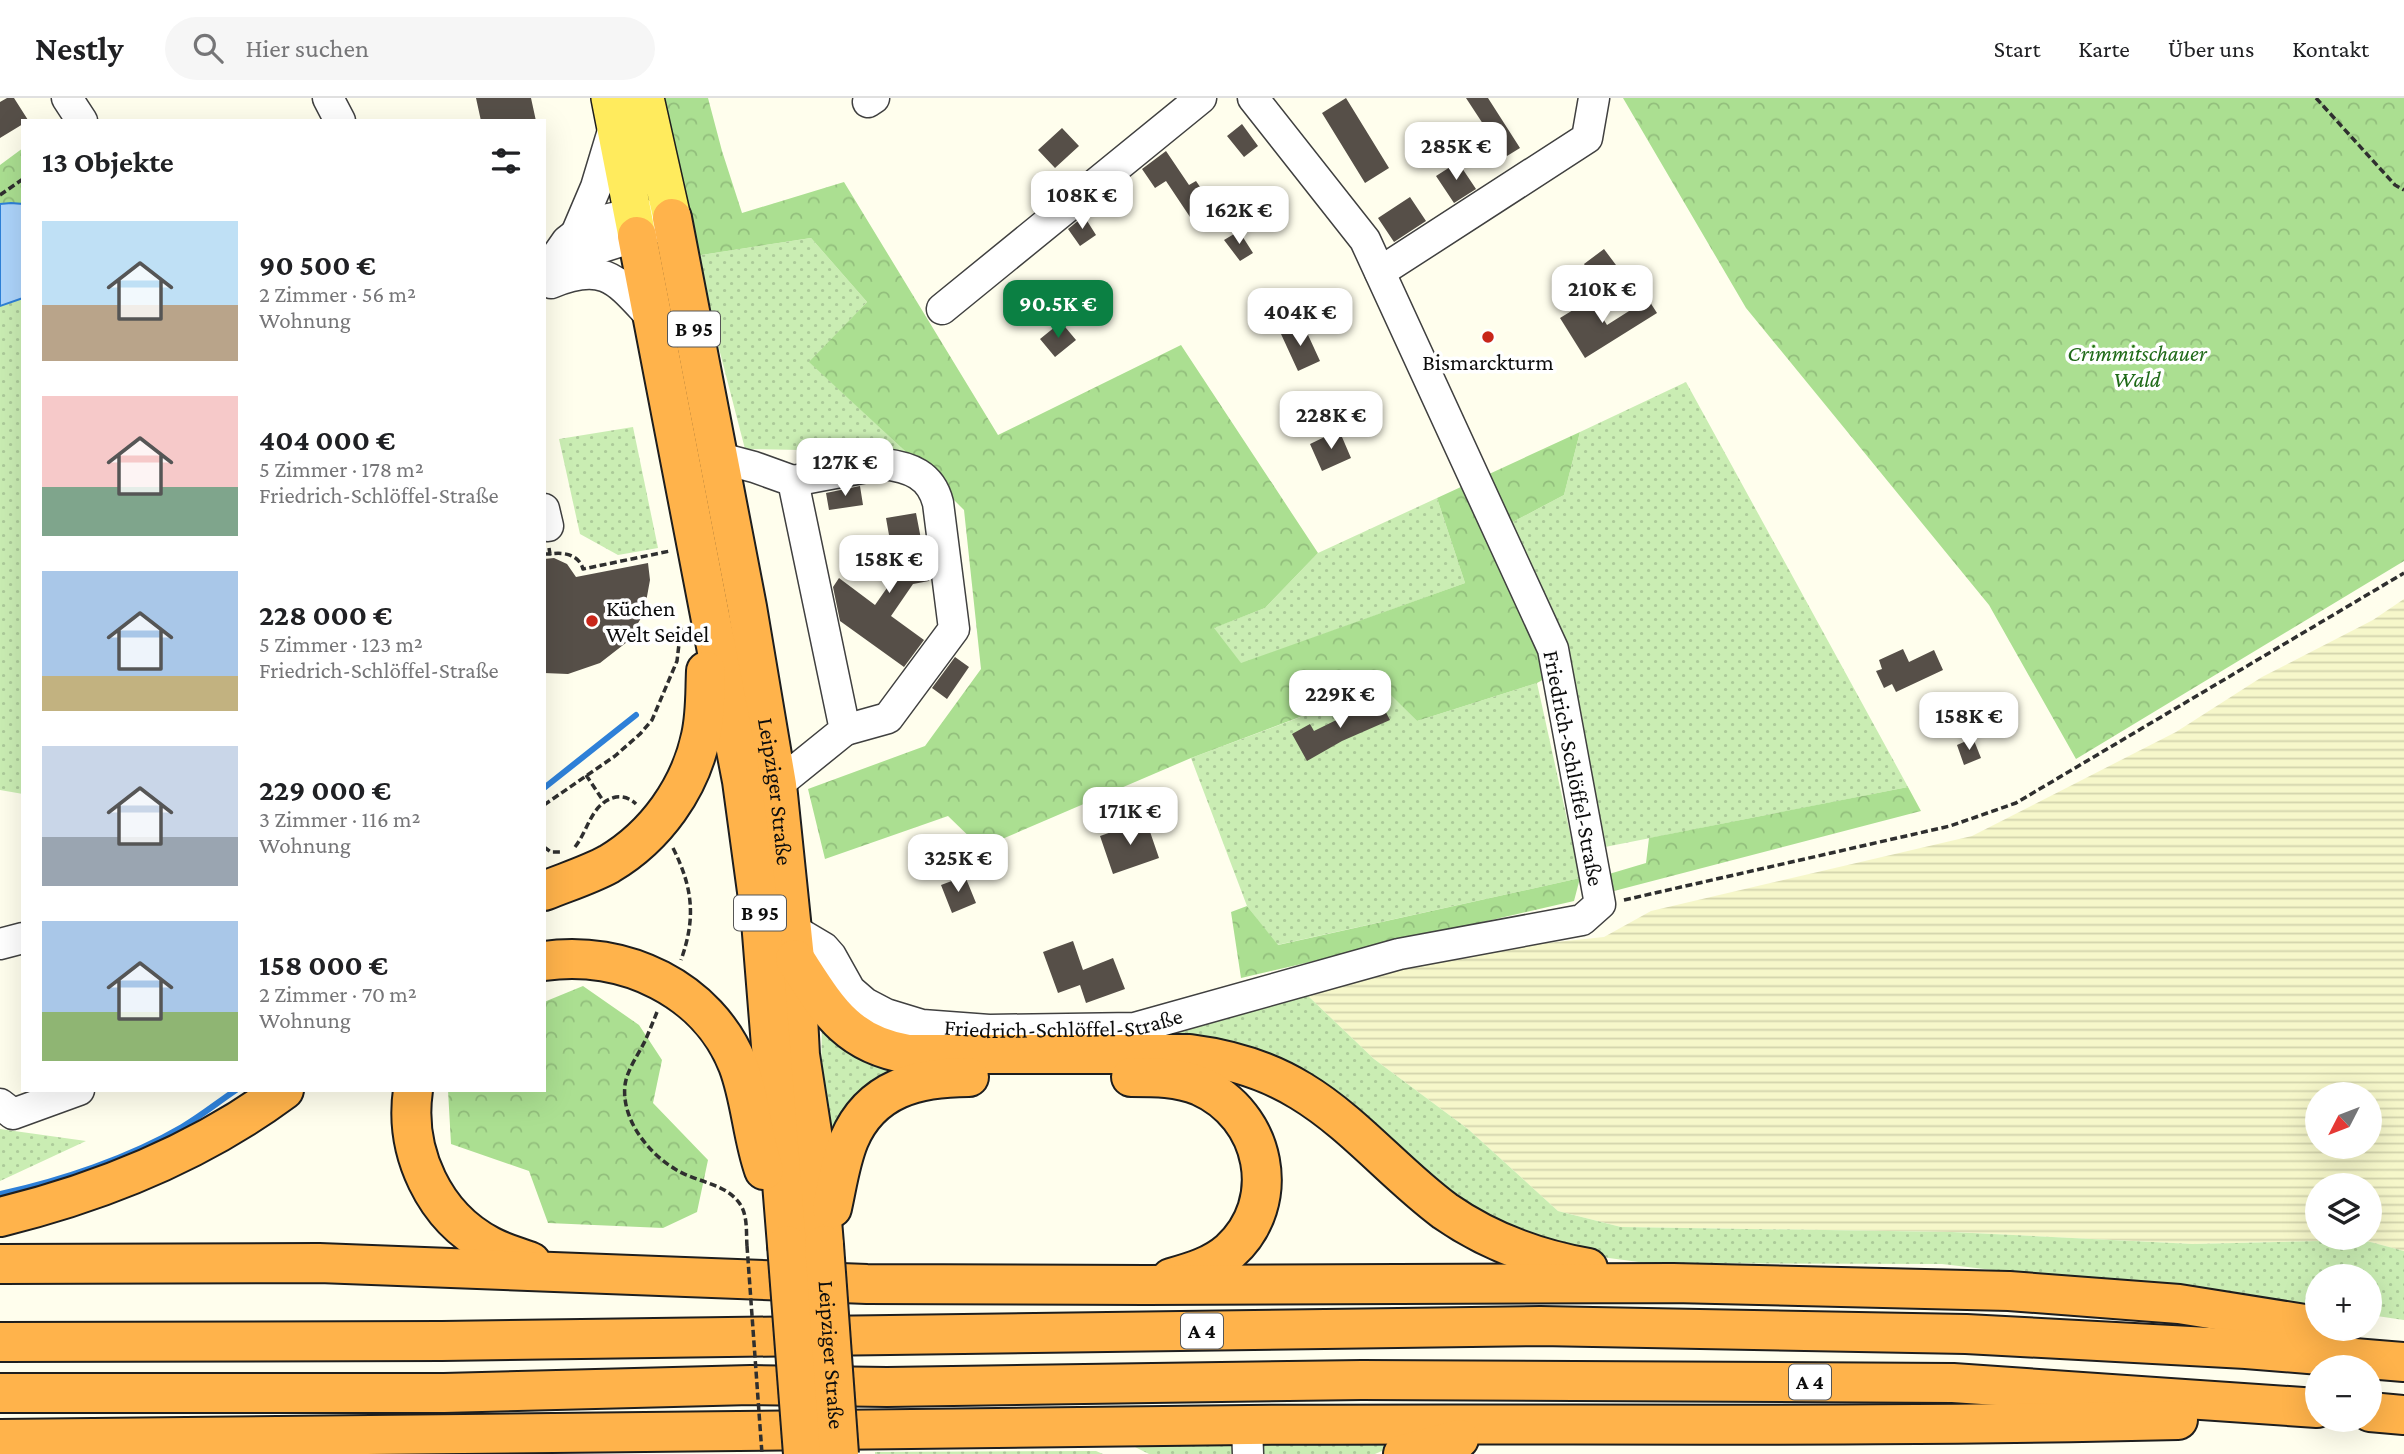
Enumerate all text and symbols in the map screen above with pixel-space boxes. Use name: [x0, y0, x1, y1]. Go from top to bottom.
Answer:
search box: [165, 17, 655, 80]
icon: search: [189, 29, 227, 67]
text: Nestly: [35, 30, 123, 67]
text: Hier suchen: [245, 34, 369, 63]
text: Start: [1994, 35, 2040, 62]
text: Karte: [2078, 35, 2130, 62]
text: Über uns: [2168, 35, 2254, 62]
text: Kontakt: [2292, 35, 2369, 62]
pin: 285K €: [1399, 122, 1513, 182]
text: 285K €: [1421, 132, 1491, 158]
icon: filters: [487, 142, 525, 180]
text: 13 Objekte: [42, 145, 174, 178]
pin: 108K €: [1025, 172, 1139, 231]
text: 108K €: [1047, 181, 1117, 207]
pin: 162K €: [1182, 186, 1296, 246]
text: 162K €: [1206, 196, 1272, 222]
text: 90 500 €: [259, 248, 376, 281]
icon: home: [98, 249, 182, 333]
pin: 210K €: [1545, 266, 1659, 325]
text: 210K €: [1568, 275, 1636, 301]
pin: 90.5K €: [993, 280, 1123, 340]
text: 2 Zimmer · 56 m²: [259, 281, 416, 307]
pin: 404K €: [1243, 288, 1357, 348]
text: 90.5K €: [1019, 290, 1097, 316]
text: 404K €: [1264, 298, 1336, 324]
text: Wohnung: [259, 307, 351, 333]
road number: B 95: [668, 312, 720, 346]
marker: Bismarckturm: [1480, 329, 1496, 345]
park label: Crimmitschauer Wald: [2067, 340, 2208, 392]
place label: Bismarckturm: [1422, 349, 1554, 375]
pin: 228K €: [1274, 392, 1388, 451]
text: 228K €: [1296, 401, 1366, 427]
text: 404 000 €: [259, 423, 395, 456]
icon: home: [98, 424, 182, 508]
pin: 127K €: [788, 438, 902, 498]
text: 127K €: [812, 448, 878, 474]
text: 5 Zimmer · 178 m²: [259, 456, 424, 482]
text: Friedrich-Schlöffel-Straße: [259, 482, 499, 508]
pin: 158K €: [832, 536, 946, 595]
text: 158K €: [855, 545, 923, 571]
place label: Küchen Welt Seidel: [606, 595, 709, 647]
text: 228 000 €: [259, 598, 393, 631]
icon: home: [98, 599, 182, 683]
marker: Küchen Welt Seidel: [584, 613, 600, 629]
text: 5 Zimmer · 123 m²: [259, 631, 423, 657]
street label: Friedrich-Schlöffel-Straße: [1538, 648, 1610, 888]
text: Friedrich-Schlöffel-Straße: [259, 657, 499, 683]
pin: 229K €: [1283, 670, 1397, 730]
text: 229K €: [1305, 680, 1375, 706]
pin: 158K €: [1912, 692, 2026, 752]
text: 158K €: [1935, 702, 2003, 728]
street label: Leipziger Straße: [753, 716, 798, 867]
text: 229 000 €: [259, 773, 391, 806]
icon: home: [98, 774, 182, 858]
pin: 171K €: [1073, 788, 1187, 847]
text: 171K €: [1099, 797, 1161, 823]
text: 3 Zimmer · 116 m²: [259, 806, 420, 832]
text: Wohnung: [259, 832, 351, 858]
pin: 325K €: [901, 834, 1015, 894]
text: 325K €: [924, 844, 992, 870]
road number: B 95: [734, 896, 786, 930]
text: 158 000 €: [259, 948, 388, 981]
icon: home: [98, 949, 182, 1033]
text: 2 Zimmer · 70 m²: [259, 981, 417, 1007]
street label: Friedrich-Schlöffel-Straße: [943, 1002, 1185, 1043]
text: Wohnung: [259, 1007, 351, 1033]
north arrow: [2305, 1082, 2382, 1158]
map controls: [2305, 1082, 2382, 1432]
button: layers: [2305, 1173, 2382, 1250]
button: +: [2305, 1264, 2382, 1341]
street label: Leipziger Straße: [814, 1280, 850, 1430]
road number: A 4: [1181, 1314, 1223, 1348]
button: −: [2305, 1355, 2382, 1432]
road number: A 4: [1789, 1364, 1831, 1400]

